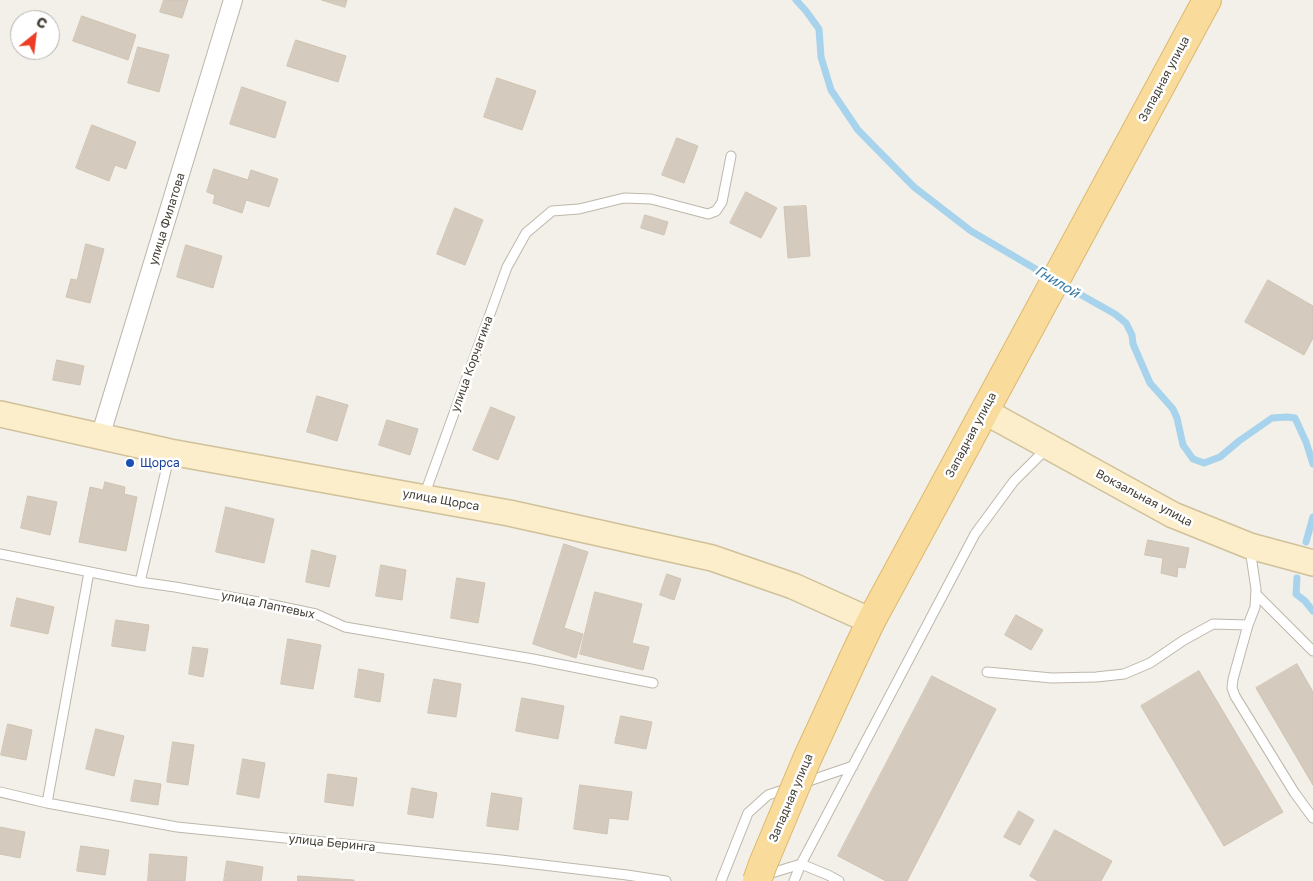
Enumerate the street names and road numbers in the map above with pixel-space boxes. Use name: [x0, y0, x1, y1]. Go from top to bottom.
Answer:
street label: Западная улица: [1135, 34, 1193, 124]
street label: улица Филатова: [146, 171, 188, 267]
street label: улица Корчагина: [448, 314, 496, 414]
street label: Западная улица: [942, 390, 1000, 480]
street label: Вокзальная улица: [1093, 466, 1195, 530]
street label: улица Щорса: [401, 486, 481, 514]
street label: улица Лаптевых: [220, 588, 316, 622]
street label: Западная улица: [766, 752, 816, 844]
street label: улица Беринга: [288, 831, 376, 855]

